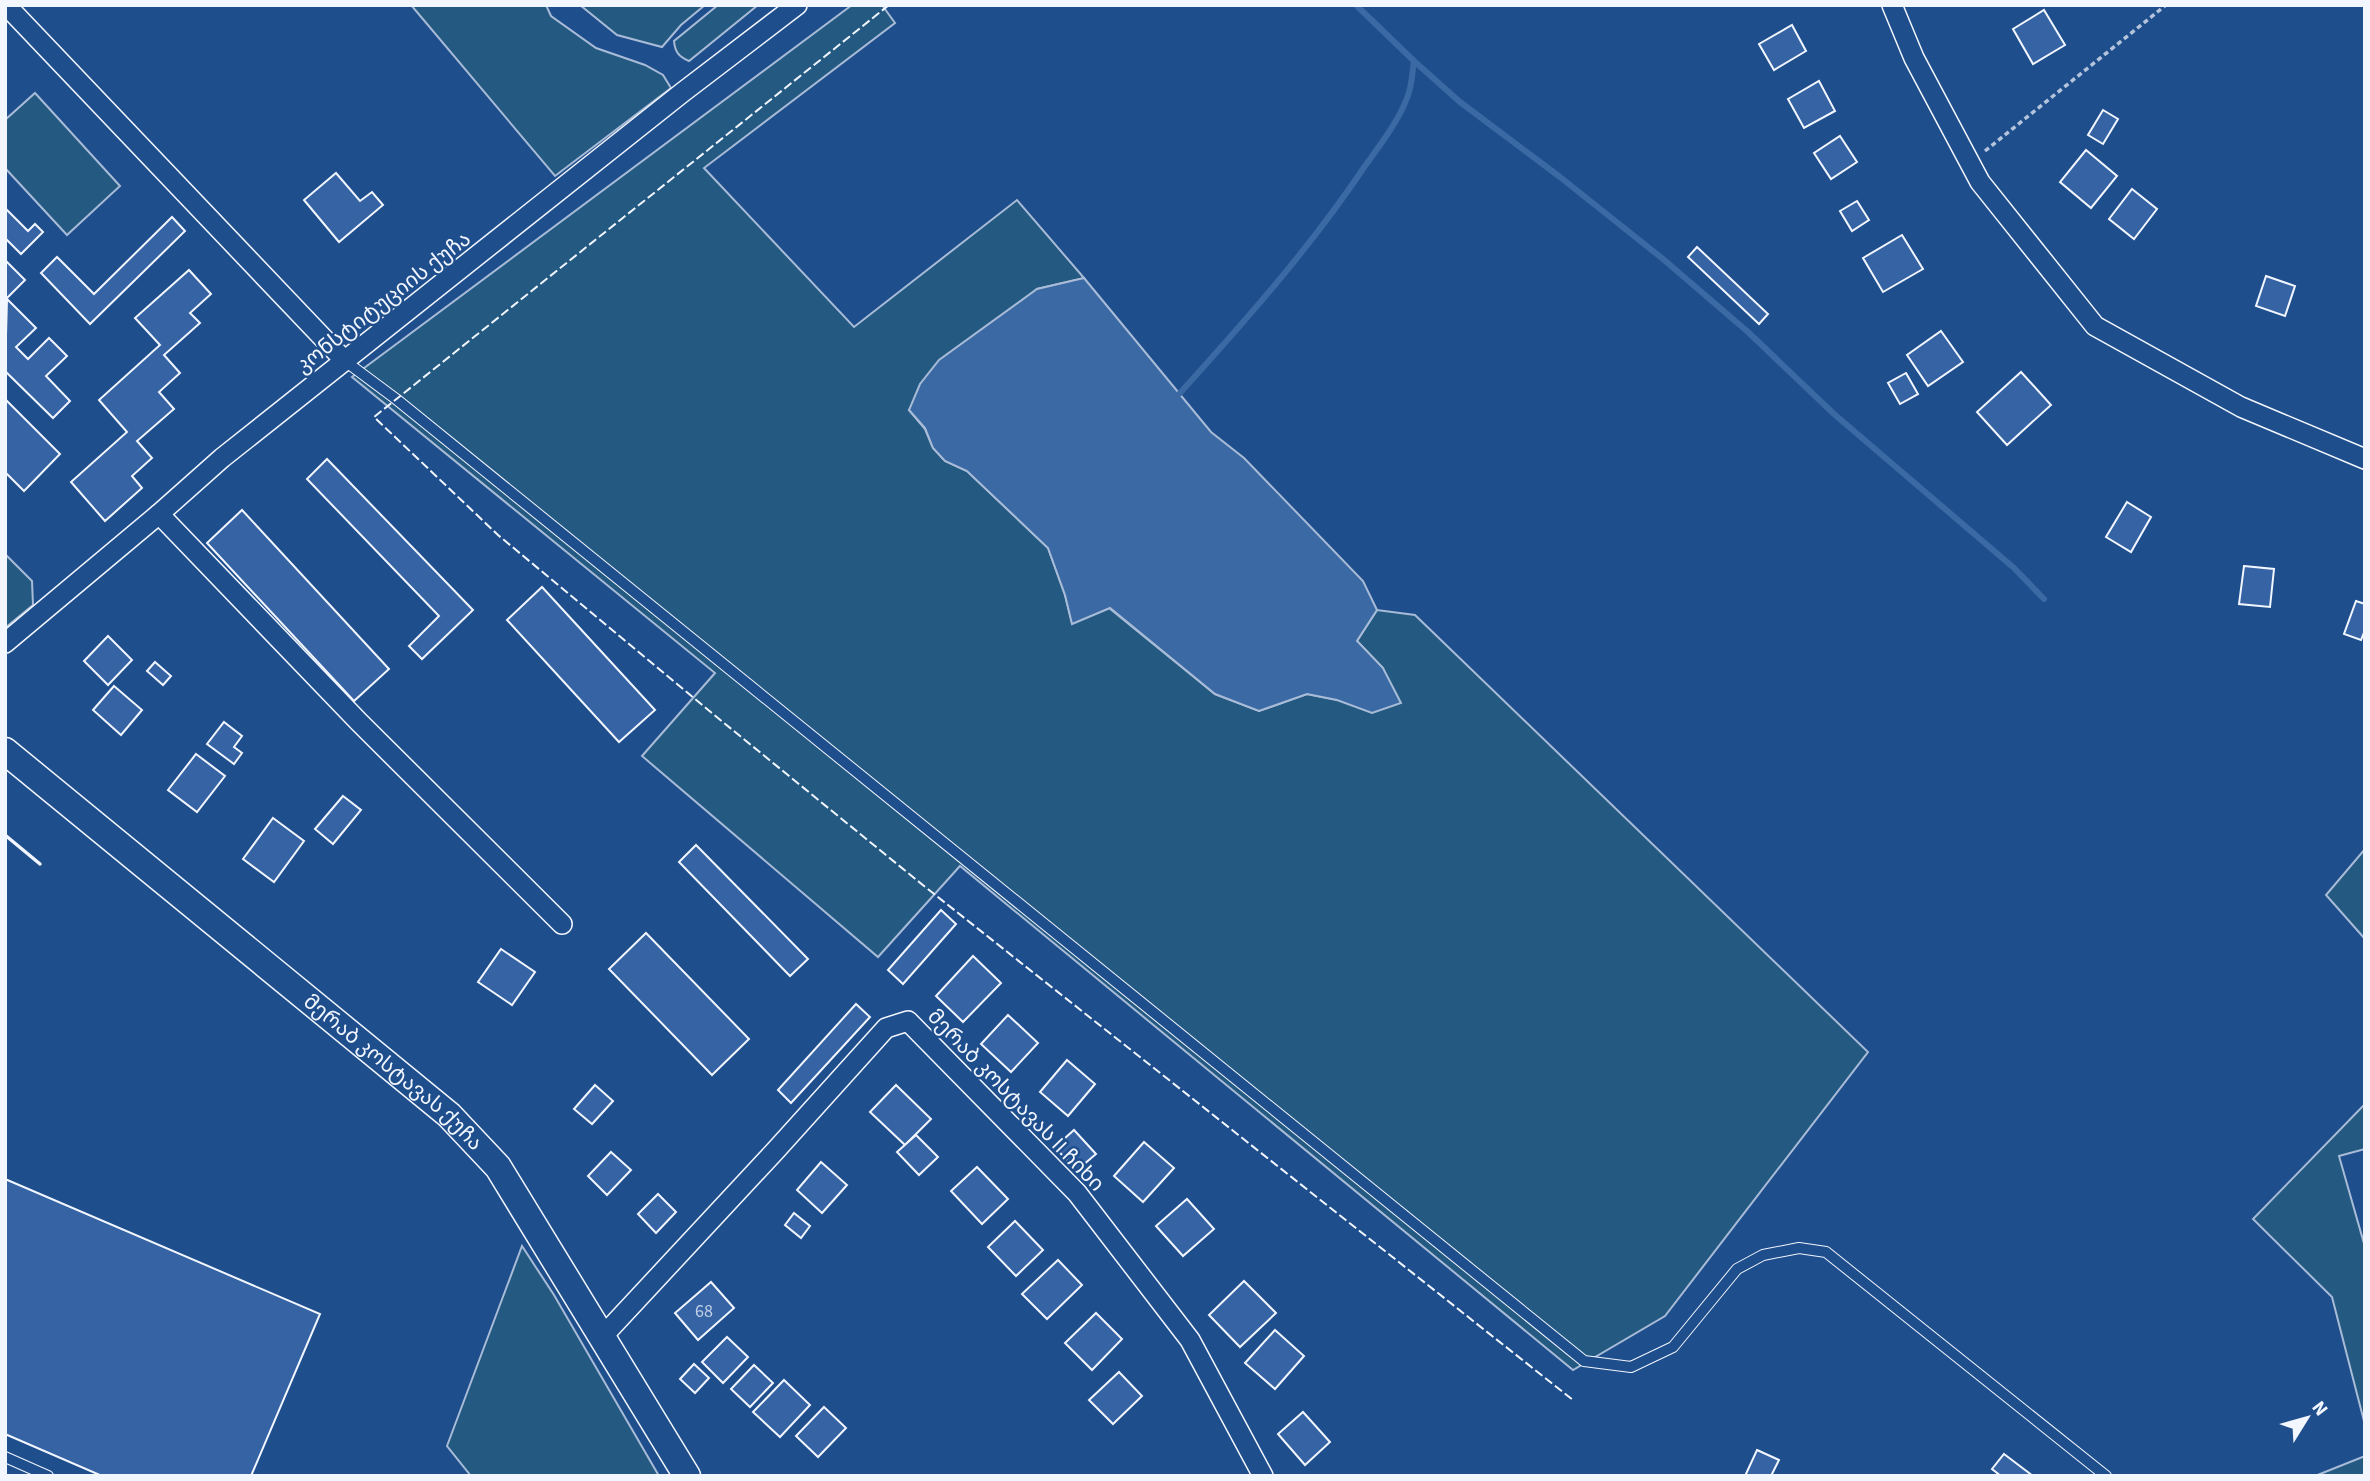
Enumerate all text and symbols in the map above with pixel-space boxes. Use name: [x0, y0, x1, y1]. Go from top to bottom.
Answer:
street label: კონსტიტუციის ქუჩა: [289, 224, 477, 380]
street label: მერაბ კოსტავას ქუჩა: [297, 987, 490, 1157]
street label: მერაბ კოსტავას II ჩიხი: [921, 1002, 1111, 1198]
house number: 68: [695, 1299, 713, 1324]
north arrow: [2272, 1383, 2342, 1453]
text: N: [2305, 1395, 2334, 1422]

